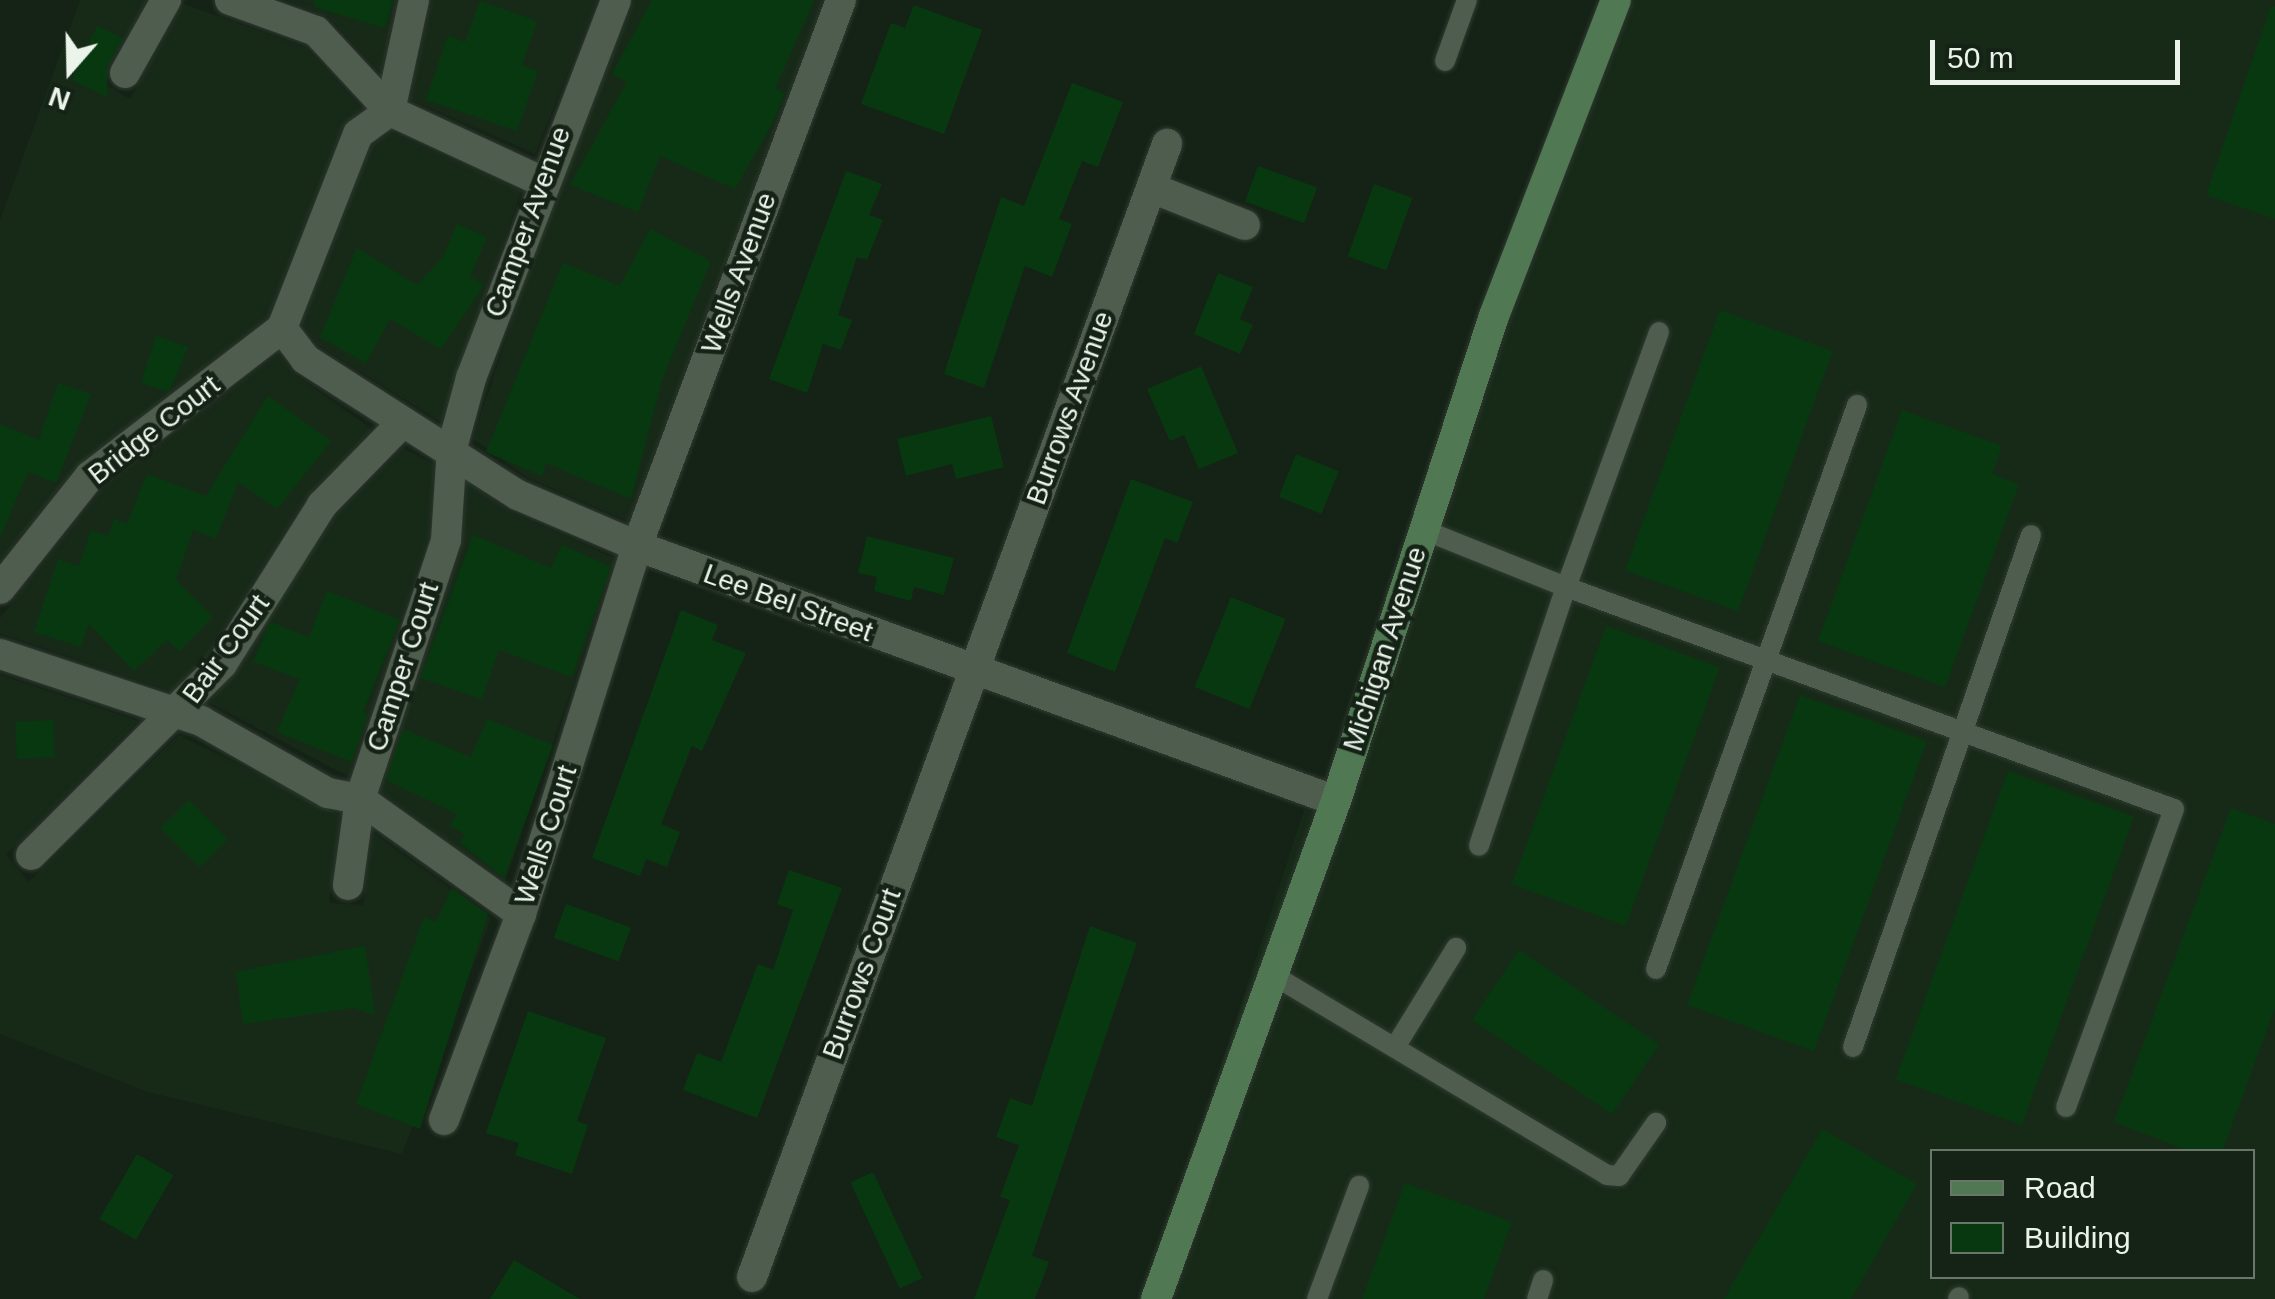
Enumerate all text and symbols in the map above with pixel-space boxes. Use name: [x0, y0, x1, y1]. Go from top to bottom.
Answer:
north arrow: [20, 20, 120, 120]
scale bar: [1935, 20, 2185, 82]
text: 50 m: [1947, 41, 2014, 74]
text: N: [45, 81, 74, 117]
street label: Camper Avenue: [478, 121, 578, 323]
street label: Wells Avenue: [694, 187, 784, 359]
street label: Burrows Avenue: [1019, 306, 1121, 510]
street label: Bridge Court: [82, 368, 226, 492]
street label: Michigan Avenue: [1336, 542, 1434, 756]
street label: Lee Bel Street: [699, 557, 877, 649]
street label: Camper Court: [360, 578, 446, 756]
street label: Bair Court: [175, 588, 277, 710]
street label: Wells Court: [508, 761, 584, 909]
street label: Burrows Court: [816, 884, 908, 1064]
legend: [1930, 1149, 2255, 1279]
text: Road: [2024, 1171, 2096, 1204]
text: Building: [2024, 1221, 2131, 1254]

